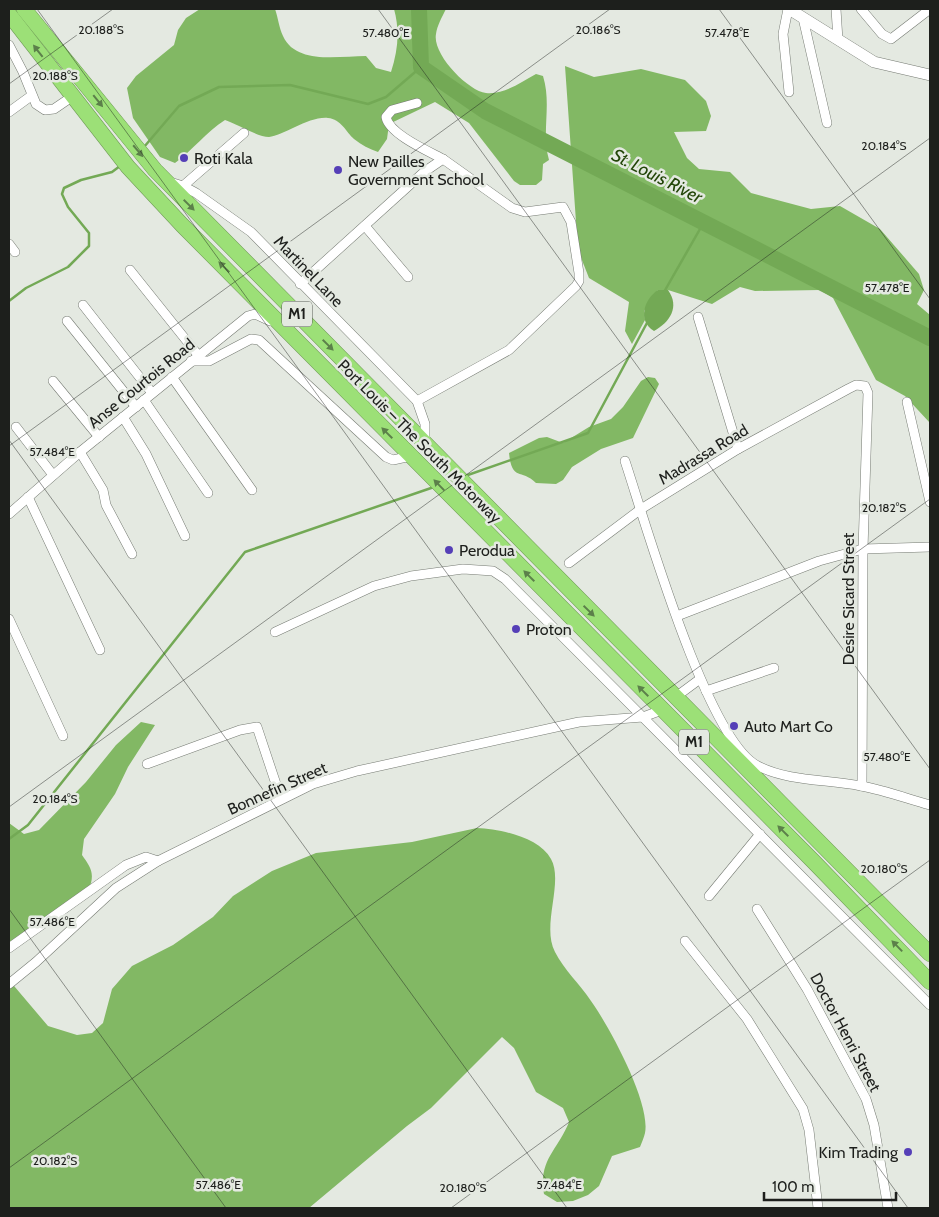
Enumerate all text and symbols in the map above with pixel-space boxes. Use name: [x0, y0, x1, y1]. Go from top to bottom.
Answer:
text: 20.188°S: [78, 22, 124, 37]
text: 20.186°S: [575, 22, 621, 37]
text: 57.480°E: [362, 25, 410, 40]
text: 57.478°E: [705, 25, 750, 40]
one-way arrow: [32, 45, 43, 58]
text: 20.188°S: [32, 68, 78, 83]
one-way arrow: [93, 94, 104, 107]
text: 20.184°S: [861, 138, 907, 153]
water label: St. Louis River: [608, 144, 707, 209]
one-way arrow: [132, 145, 144, 157]
place label: Roti Kala: [194, 149, 253, 168]
marker: Roti Kala: [178, 152, 190, 164]
place label: New Pailles Government School: [348, 152, 484, 189]
marker: New Pailles Government School: [332, 164, 344, 176]
one-way arrow: [183, 198, 195, 210]
street label: Martinel Lane: [270, 232, 347, 311]
one-way arrow: [218, 261, 230, 273]
text: 57.478°E: [865, 280, 910, 295]
road number: M1: [282, 302, 312, 326]
street label: Anse Courtois Road: [84, 335, 198, 432]
one-way arrow: [322, 339, 334, 351]
street label: Port Louis – The South Motorway: [334, 356, 505, 527]
street label: Madrassa Road: [655, 420, 752, 489]
one-way arrow: [382, 427, 394, 439]
text: 57.484°E: [29, 444, 75, 459]
one-way arrow: [433, 479, 445, 491]
text: 20.182°S: [862, 500, 906, 515]
street label: Desire Sicard Street: [839, 532, 858, 665]
place label: Perodua: [459, 541, 515, 560]
marker: Perodua: [443, 544, 455, 556]
one-way arrow: [523, 570, 535, 582]
one-way arrow: [583, 605, 595, 617]
place label: Proton: [526, 620, 572, 639]
marker: Proton: [510, 623, 522, 635]
one-way arrow: [637, 685, 649, 697]
place label: Auto Mart Co: [744, 717, 833, 736]
marker: Auto Mart Co: [728, 720, 740, 732]
road number: M1: [679, 730, 709, 754]
text: 57.480°E: [863, 749, 911, 764]
street label: Bonnefin Street: [225, 758, 330, 819]
text: 20.184°S: [32, 791, 78, 806]
one-way arrow: [777, 825, 789, 837]
text: 20.180°S: [861, 861, 907, 876]
text: 57.486°E: [29, 914, 75, 929]
one-way arrow: [891, 941, 903, 953]
street label: Doctor Henri Street: [806, 970, 885, 1095]
place label: Kim Trading: [819, 1143, 899, 1162]
marker: Kim Trading: [902, 1146, 914, 1158]
text: 20.182°S: [33, 1153, 77, 1168]
scale bar: [764, 1170, 896, 1202]
text: 57.486°E: [195, 1177, 241, 1192]
text: 57.484°E: [536, 1177, 582, 1192]
text: 100 m: [772, 1178, 814, 1196]
text: 20.180°S: [440, 1180, 486, 1195]

